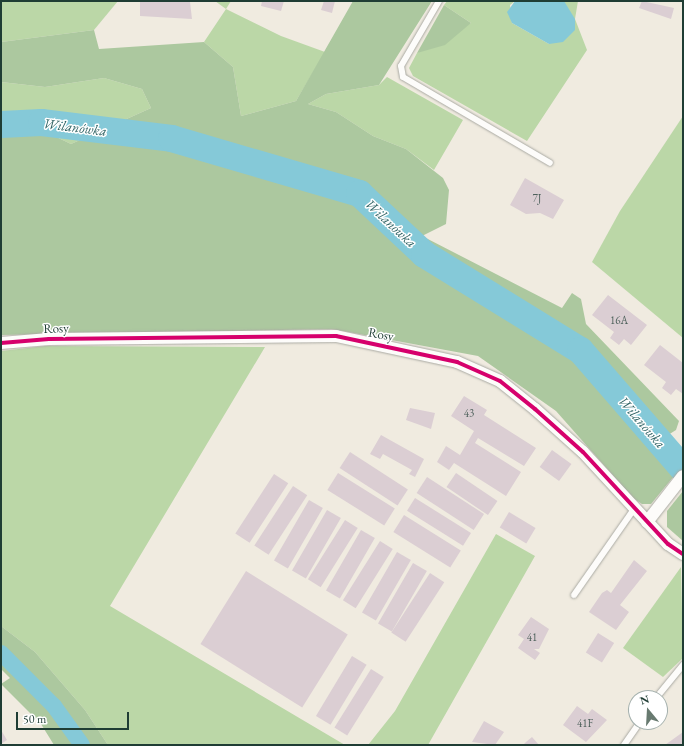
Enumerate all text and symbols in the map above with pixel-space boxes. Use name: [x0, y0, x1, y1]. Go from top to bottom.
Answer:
water label: Wilanówka: [42, 115, 108, 139]
house number: 7J: [532, 191, 542, 205]
water label: Wilanówka: [362, 195, 420, 251]
house number: 16A: [610, 313, 628, 327]
street label: Rosy: [43, 321, 69, 337]
street label: Rosy: [367, 325, 395, 345]
water label: Wilanówka: [615, 392, 669, 452]
house number: 43: [464, 406, 474, 420]
house number: 41: [527, 630, 537, 644]
north arrow: [628, 690, 668, 730]
text: N: [638, 692, 651, 708]
scale bar: [18, 704, 131, 730]
text: 50 m: [23, 711, 46, 727]
house number: 41F: [577, 716, 593, 730]

